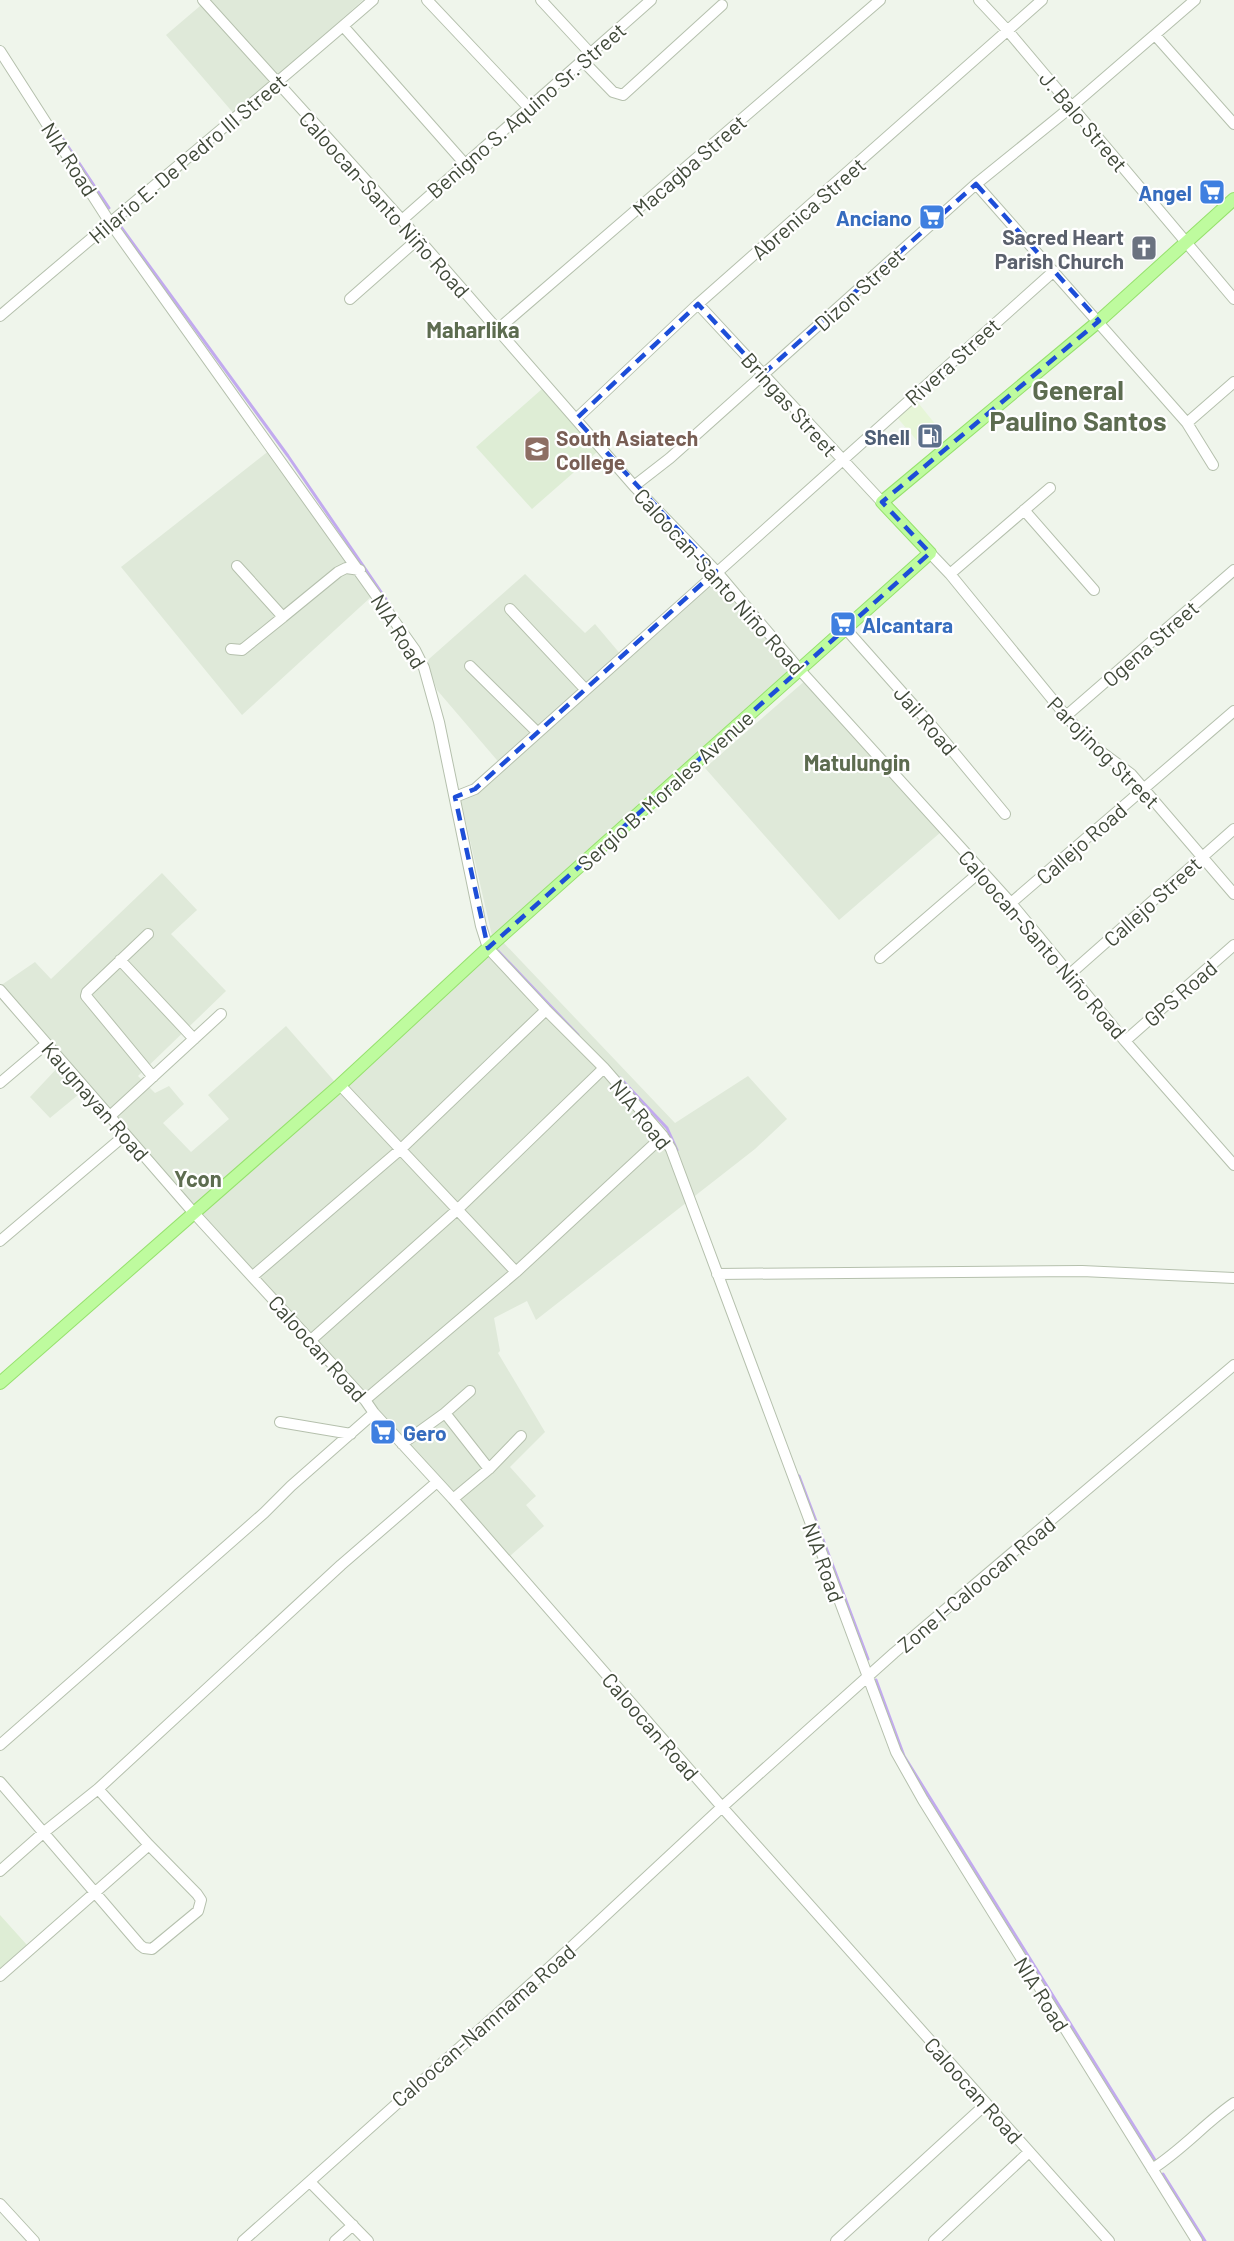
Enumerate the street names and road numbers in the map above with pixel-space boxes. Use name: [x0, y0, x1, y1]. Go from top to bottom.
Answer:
street label: Benigno S. Aquino Sr. Street: [422, 17, 630, 203]
street label: J. Balo Street: [1035, 66, 1133, 176]
street label: Hilario E. De Pedro III Street: [83, 68, 291, 248]
street label: Caloocan-Santo Niño Road: [295, 106, 475, 302]
street label: Macagba Street: [627, 109, 751, 221]
street label: NIA Road: [37, 117, 103, 201]
street label: Abrenica Street: [746, 152, 870, 264]
street label: Dizon Street: [809, 242, 909, 336]
street label: Rivera Street: [899, 312, 1005, 410]
street label: Bringas Street: [737, 347, 843, 461]
street label: Caloocan-Santo Niño Road: [630, 483, 810, 679]
street label: NIA Road: [366, 589, 432, 673]
street label: Ogena Street: [1097, 595, 1203, 691]
street label: Jail Road: [889, 680, 963, 760]
street label: Parojinog Street: [1043, 691, 1165, 813]
street label: Sergio B. Morales Avenue: [572, 705, 758, 875]
street label: Callejo Road: [1031, 797, 1131, 889]
street label: Caloocan-Santo Niño Road: [954, 844, 1132, 1044]
street label: Callejo Street: [1098, 851, 1206, 951]
street label: GPS Road: [1139, 955, 1221, 1031]
street label: Kaugnayan Road: [37, 1036, 155, 1166]
street label: NIA Road: [605, 1074, 677, 1154]
street label: Caloocan Road: [264, 1290, 372, 1406]
street label: Zone I-Caloocan Road: [892, 1511, 1060, 1657]
street label: NIA Road: [798, 1519, 850, 1605]
street label: Caloocan Road: [597, 1667, 705, 1785]
street label: Caloocan-Namnama Road: [386, 1938, 580, 2112]
street label: NIA Road: [1009, 1952, 1075, 2036]
street label: Caloocan Road: [920, 2032, 1028, 2148]

